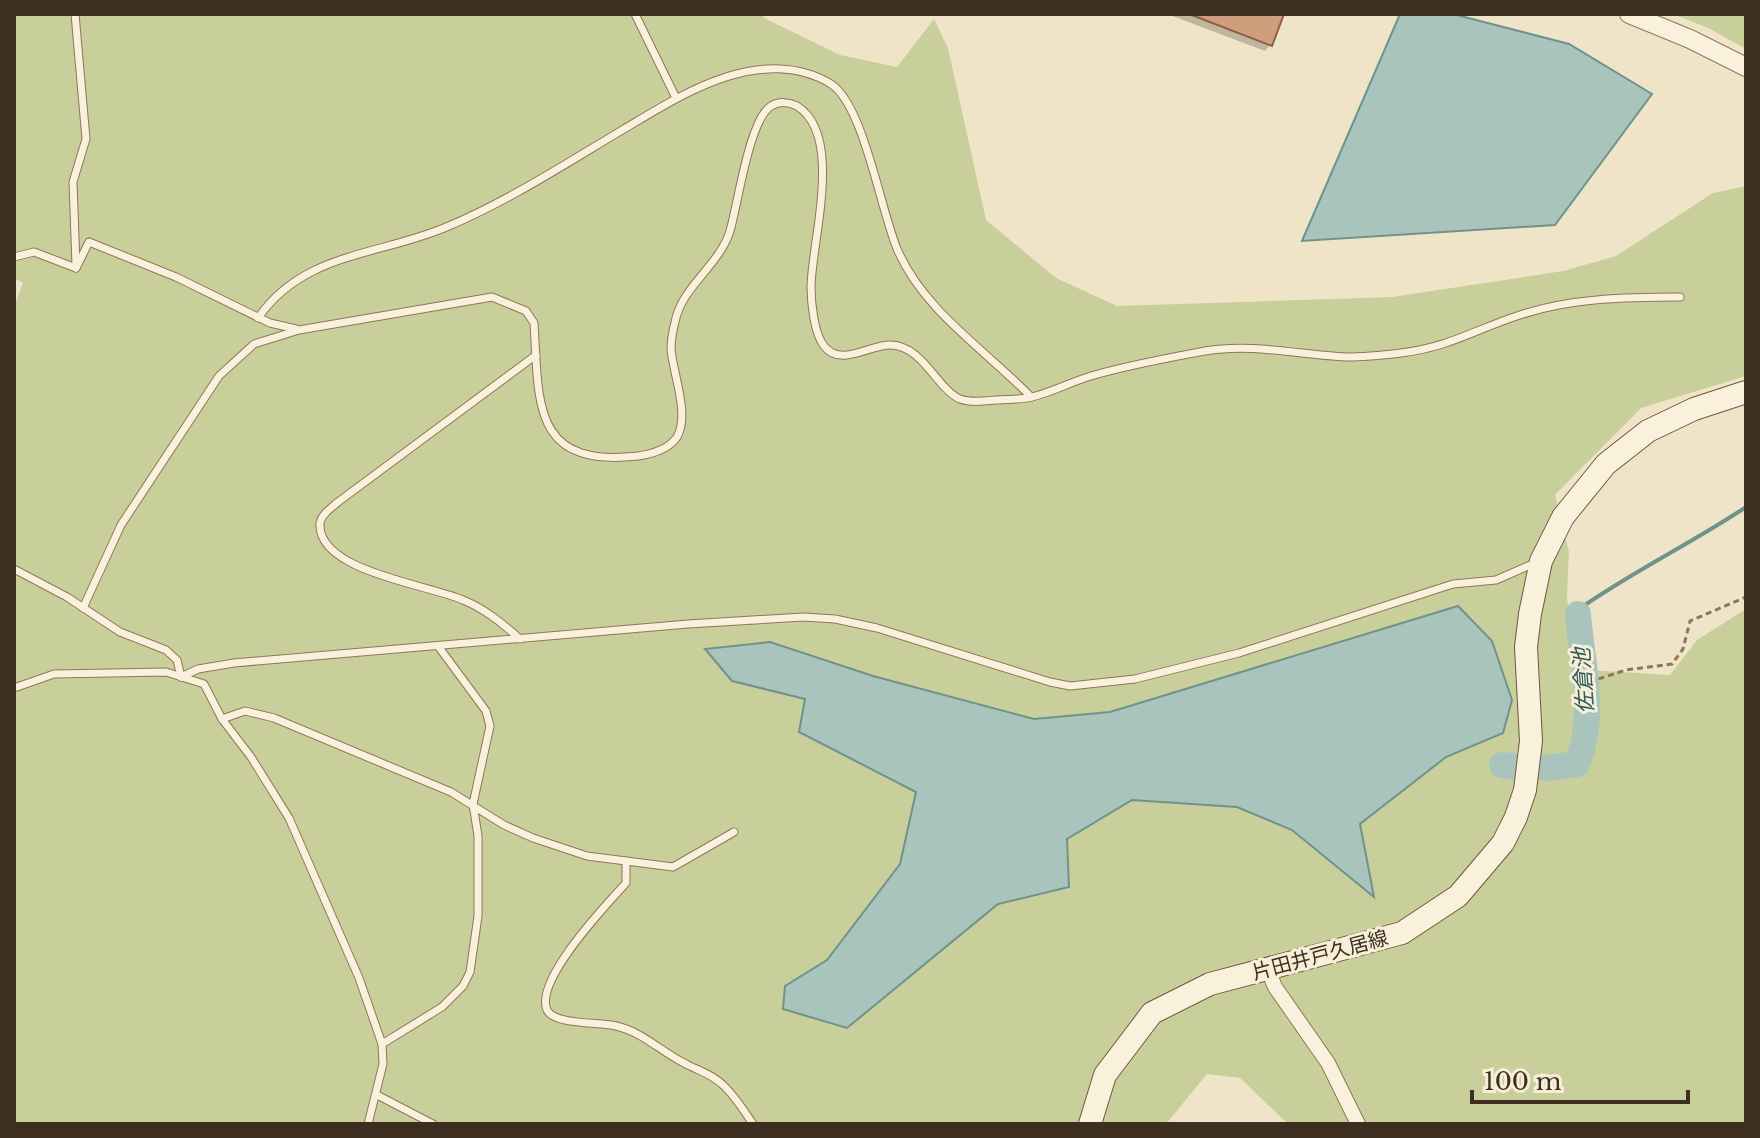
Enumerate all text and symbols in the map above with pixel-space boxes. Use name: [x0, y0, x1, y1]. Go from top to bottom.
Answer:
water label: 佐倉池: [1568, 645, 1599, 715]
street label: 片田井戸久居線: [1249, 925, 1391, 985]
scale bar: [1472, 1054, 1688, 1104]
text: 100 m: [1484, 1067, 1562, 1096]

